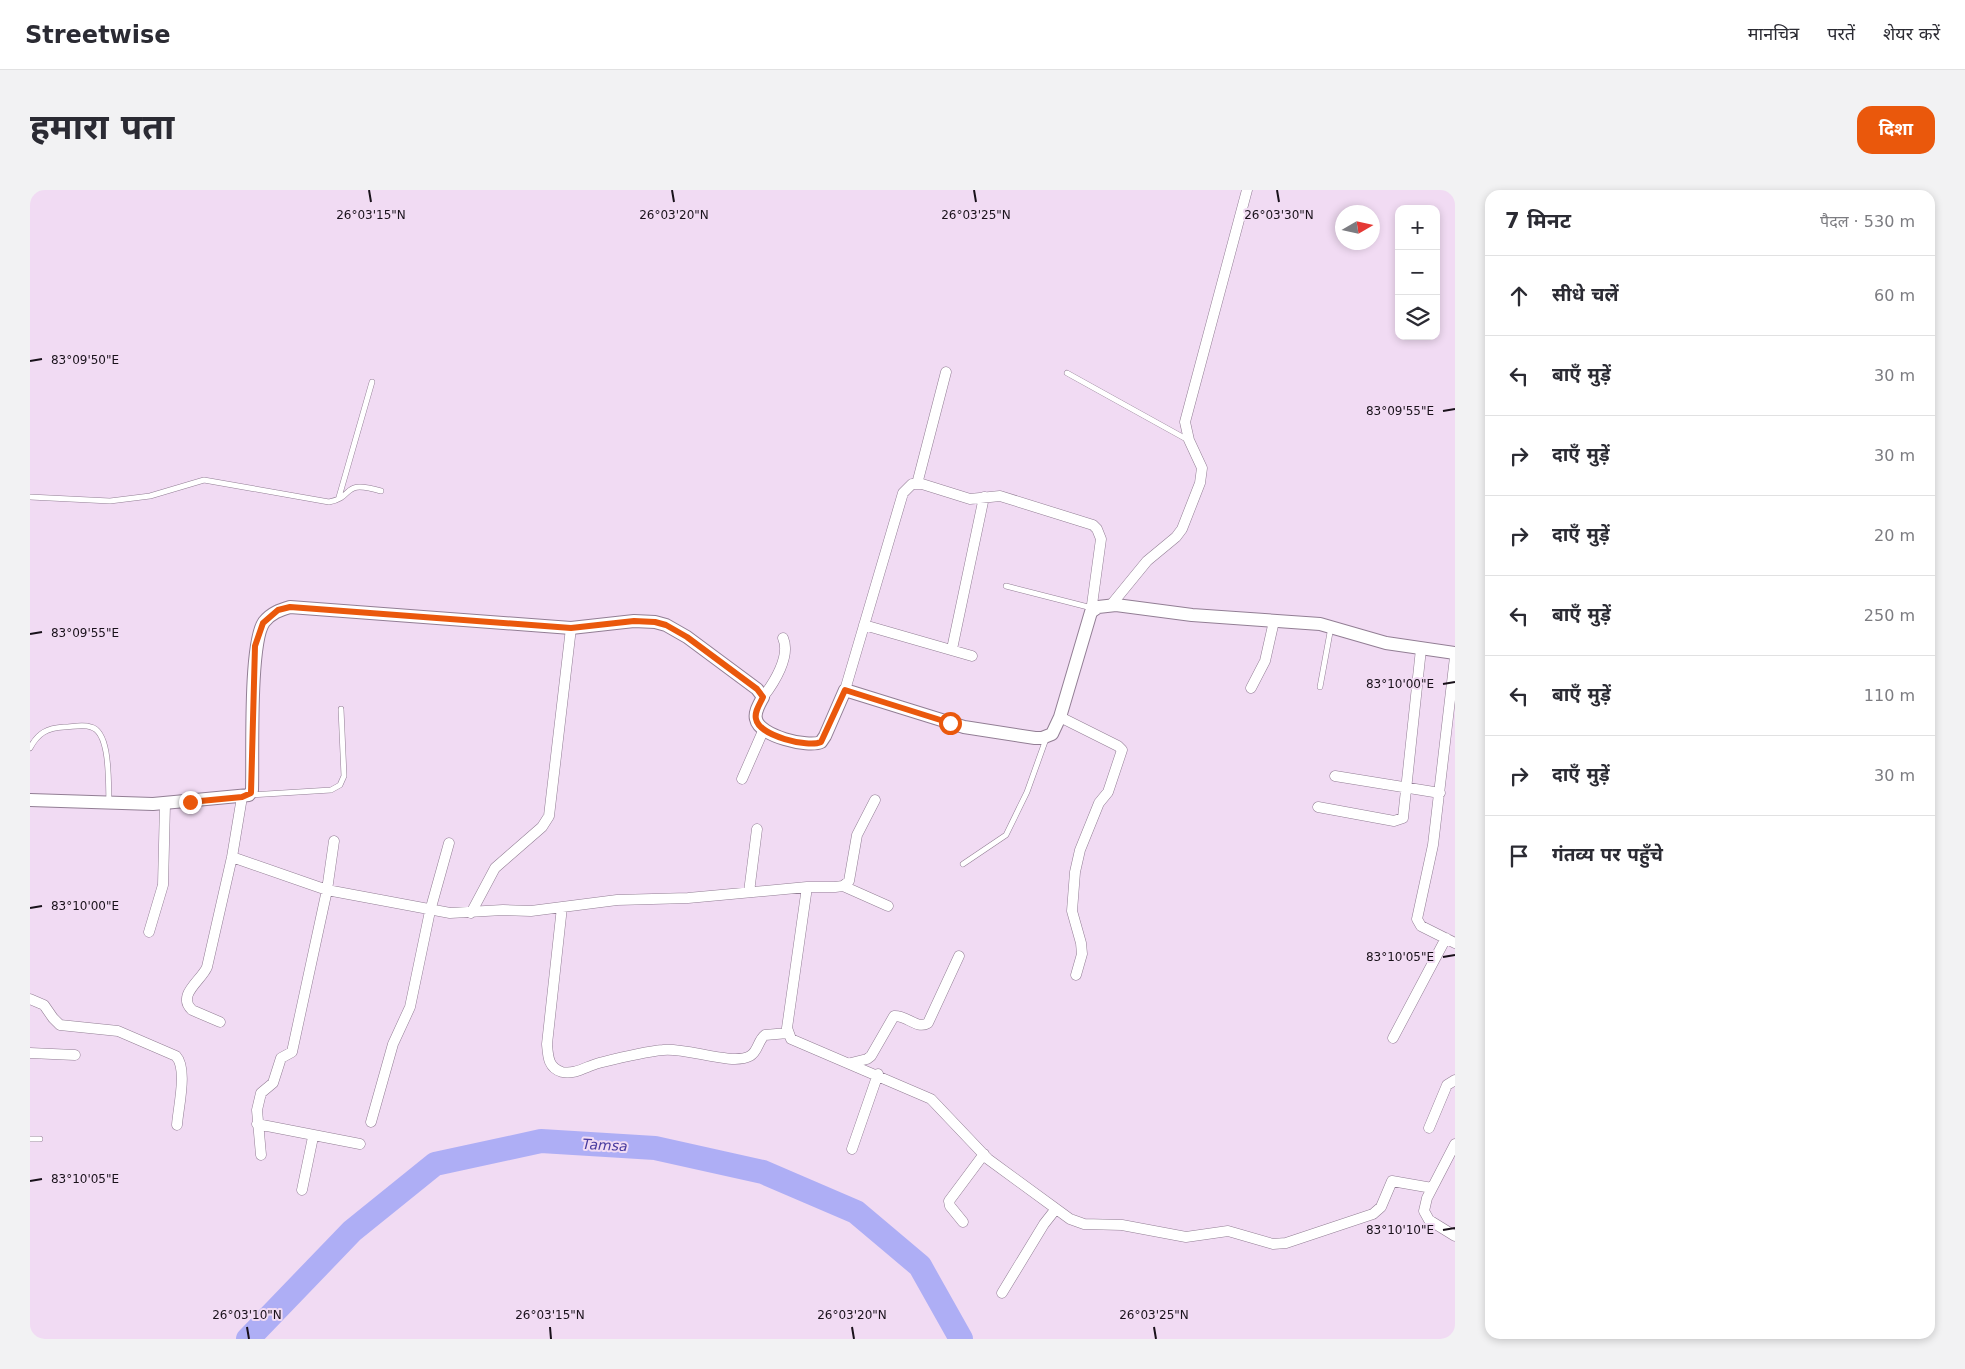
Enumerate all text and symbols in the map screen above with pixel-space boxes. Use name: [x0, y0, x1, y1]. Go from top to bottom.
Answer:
text: Streetwise: [25, 21, 171, 49]
text: मानचित्र: [1748, 23, 1799, 44]
text: परतें: [1827, 23, 1855, 44]
text: शेयर करें: [1883, 23, 1940, 44]
button: दिशा: [1857, 106, 1935, 154]
text: हमारा पता: [30, 107, 174, 147]
north arrow: [1335, 205, 1380, 250]
map controls: [1395, 205, 1440, 340]
button: +: [1395, 205, 1440, 250]
text: 26°03'15"N: [336, 208, 406, 222]
text: 26°03'20"N: [639, 208, 709, 222]
text: 26°03'25"N: [941, 208, 1011, 222]
text: 26°03'30"N: [1244, 208, 1314, 222]
text: 7 मिनट: [1505, 209, 1571, 233]
text: पैदल · 530 m: [1820, 212, 1915, 231]
button: −: [1395, 250, 1440, 295]
icon: ahead: [1505, 282, 1533, 310]
text: सीधे चलें: [1552, 283, 1619, 305]
text: 60 m: [1874, 286, 1915, 305]
button: layers: [1395, 295, 1440, 340]
text: 83°09'50"E: [51, 353, 119, 367]
icon: left: [1505, 362, 1533, 390]
text: बाएँ मुड़ें: [1552, 363, 1611, 385]
text: 30 m: [1874, 366, 1915, 385]
text: 83°09'55"E: [1366, 404, 1434, 418]
icon: right: [1505, 442, 1533, 470]
text: दाएँ मुड़ें: [1552, 443, 1610, 465]
text: 30 m: [1874, 446, 1915, 465]
icon: right: [1505, 522, 1533, 550]
text: दाएँ मुड़ें: [1552, 523, 1610, 545]
text: 20 m: [1874, 526, 1915, 545]
icon: left: [1505, 602, 1533, 630]
text: बाएँ मुड़ें: [1552, 603, 1611, 625]
text: 250 m: [1864, 606, 1915, 625]
text: 83°09'55"E: [51, 626, 119, 640]
text: 83°10'00"E: [1366, 677, 1434, 691]
icon: left: [1505, 682, 1533, 710]
text: बाएँ मुड़ें: [1552, 683, 1611, 705]
text: 110 m: [1864, 686, 1915, 705]
route start: [939, 712, 962, 735]
icon: right: [1505, 762, 1533, 790]
text: दाएँ मुड़ें: [1552, 763, 1610, 785]
text: 30 m: [1874, 766, 1915, 785]
route end: [179, 791, 202, 814]
icon: arrive: [1505, 842, 1533, 870]
text: गंतव्य पर पहुँचे: [1552, 843, 1663, 865]
text: 83°10'00"E: [51, 899, 119, 913]
text: 83°10'05"E: [1366, 950, 1434, 964]
water label: Tamsa: [582, 1136, 628, 1154]
text: 83°10'05"E: [51, 1172, 119, 1186]
text: 83°10'10"E: [1366, 1223, 1434, 1237]
text: 26°03'10"N: [212, 1308, 282, 1322]
text: 26°03'15"N: [515, 1308, 585, 1322]
text: 26°03'20"N: [817, 1308, 887, 1322]
text: 26°03'25"N: [1119, 1308, 1189, 1322]

